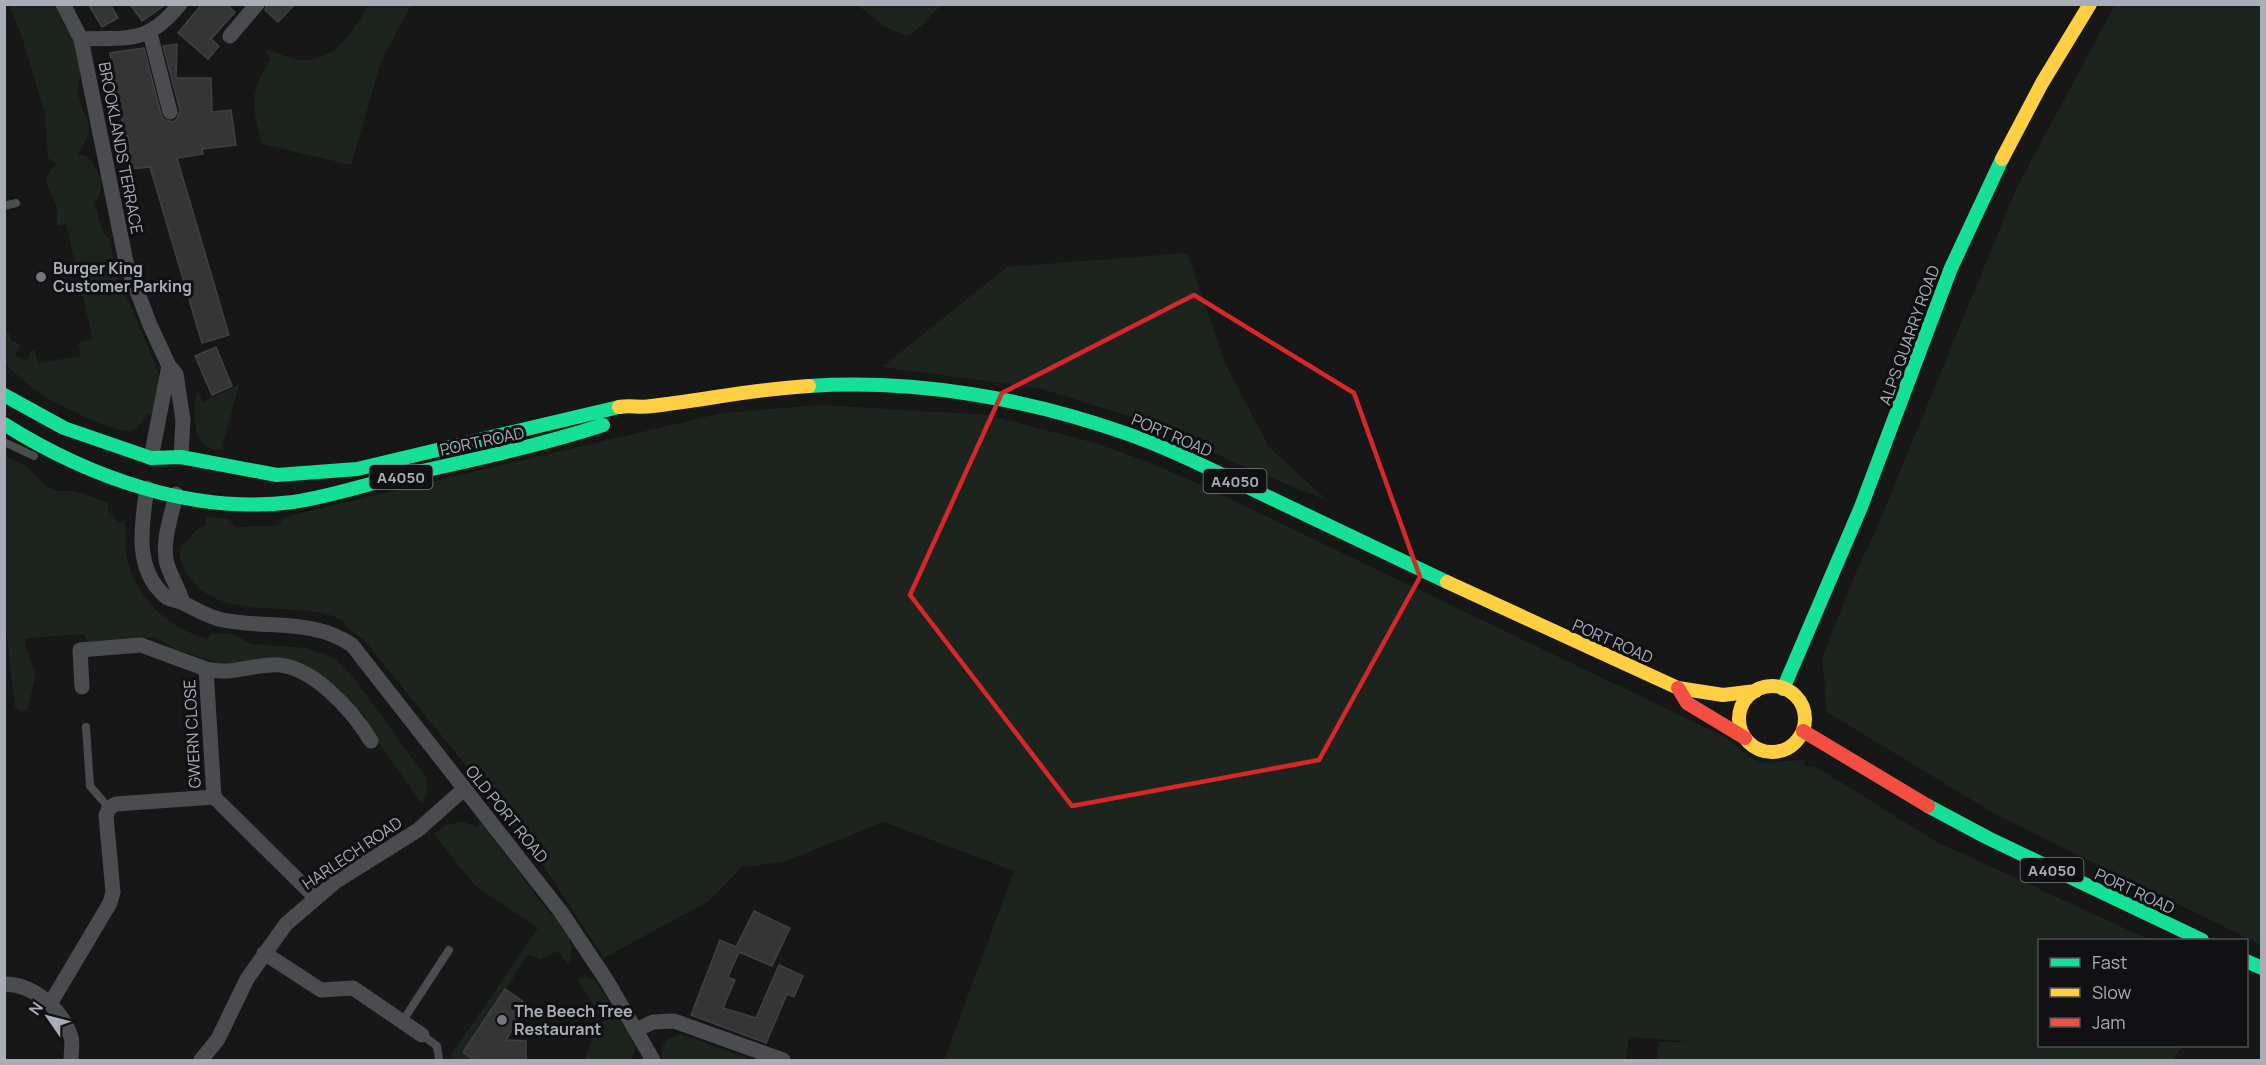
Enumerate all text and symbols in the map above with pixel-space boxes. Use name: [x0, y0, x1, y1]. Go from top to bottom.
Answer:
street label: BROOKLANDS TERRACE: [94, 60, 148, 236]
place label: Burger King Customer Parking: [53, 257, 192, 297]
street label: ALPS QUARRY ROAD: [1873, 262, 1945, 408]
marker: Burger King Customer Parking: [34, 270, 48, 284]
street label: PORT ROAD: [1128, 408, 1216, 462]
street label: PORT ROAD: [438, 421, 527, 461]
road number: A4050: [370, 465, 432, 489]
road number: A4050: [1204, 469, 1266, 493]
street label: PORT ROAD: [1569, 613, 1657, 669]
street label: GWERN CLOSE: [178, 679, 206, 789]
street label: OLD PORT ROAD: [461, 761, 553, 868]
street label: HARLECH ROAD: [298, 811, 406, 895]
road number: A4050: [2020, 858, 2084, 882]
street label: PORT ROAD: [2091, 863, 2179, 919]
legend: [2038, 939, 2248, 1047]
text: Fast: [2092, 950, 2127, 974]
text: Slow: [2092, 980, 2132, 1004]
north arrow: [18, 987, 78, 1047]
text: N: [23, 997, 48, 1019]
place label: The Beech Tree Restaurant: [514, 1000, 633, 1040]
text: Jam: [2092, 1010, 2126, 1034]
marker: The Beech Tree Restaurant: [495, 1013, 509, 1027]

